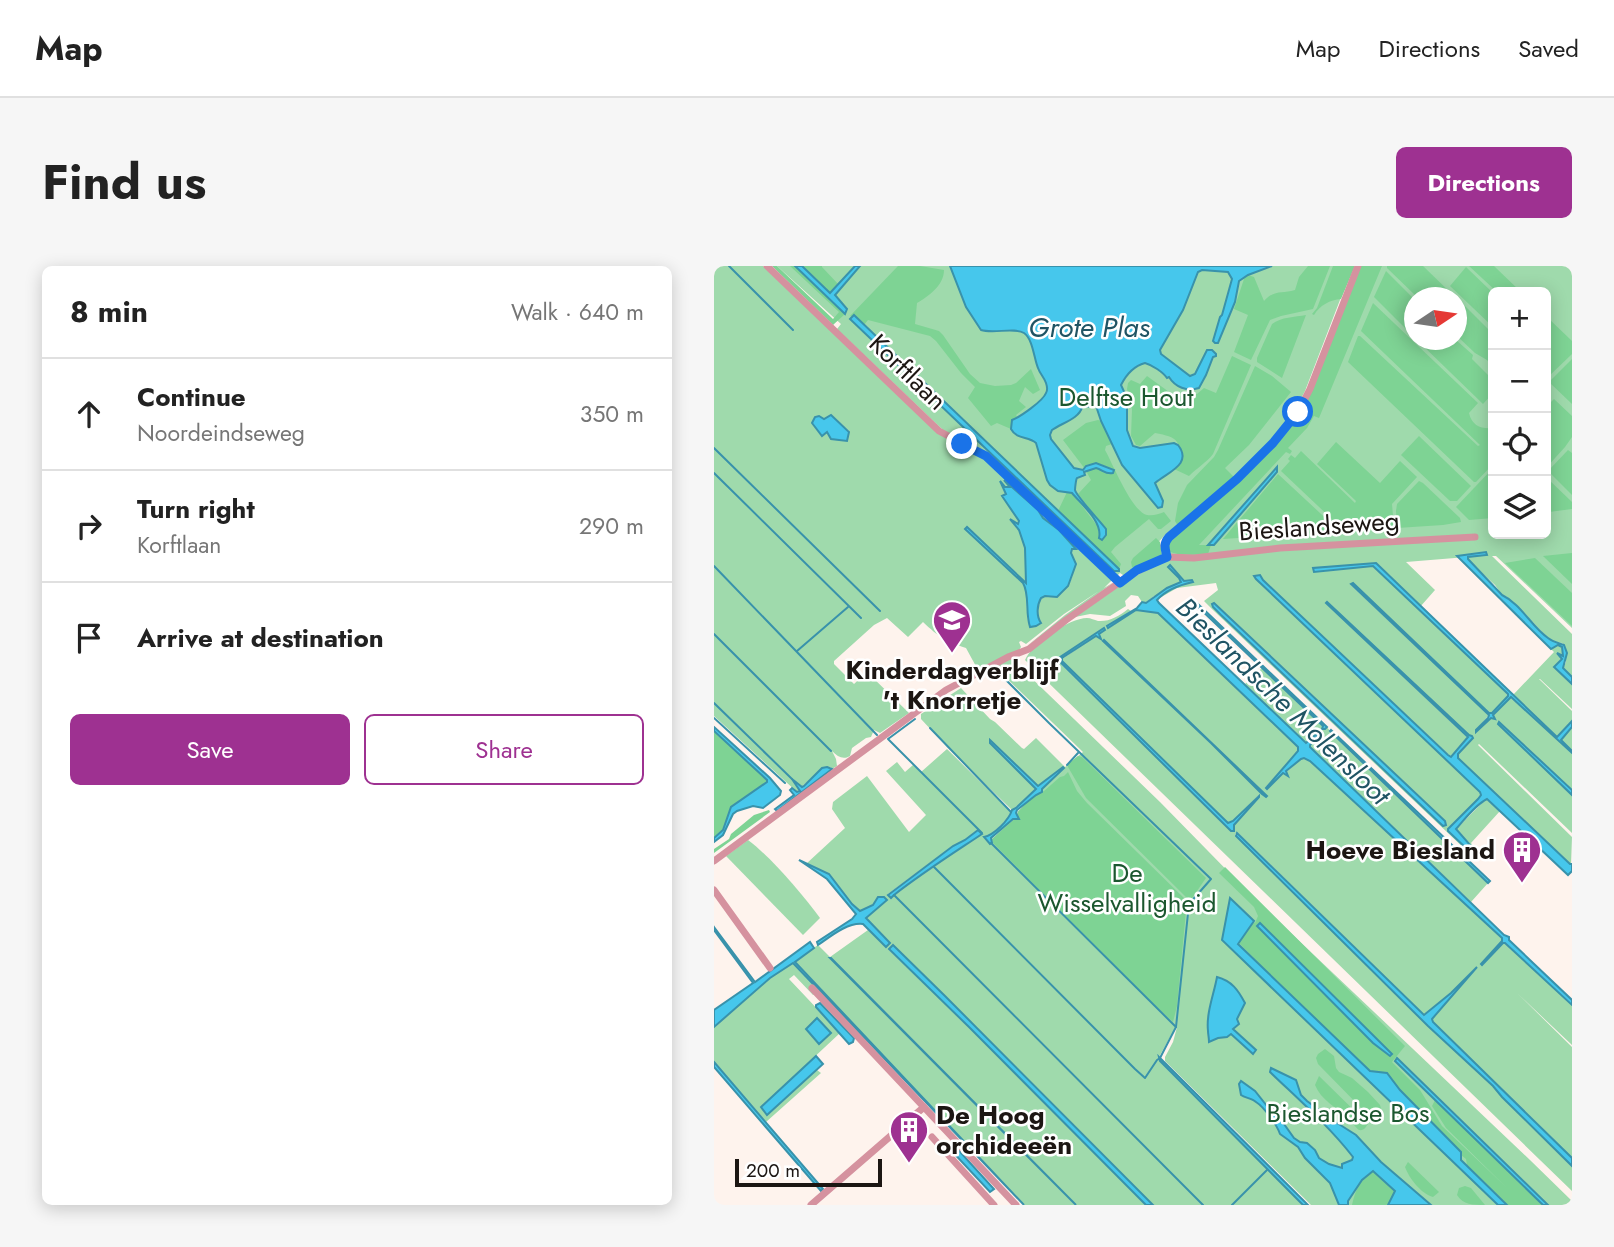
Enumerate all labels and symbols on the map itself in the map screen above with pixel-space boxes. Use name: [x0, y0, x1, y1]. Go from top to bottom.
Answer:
north arrow: [1404, 287, 1467, 350]
water label: Grote Plas: [1028, 307, 1151, 348]
street label: Korftlaan: [861, 325, 955, 419]
park label: Delftse Hout: [1058, 378, 1194, 416]
route start: [1282, 396, 1313, 427]
route end: [946, 428, 977, 459]
street label: Bieslandseweg: [1237, 501, 1401, 551]
water label: Bieslandsche Molensloot: [1167, 588, 1400, 815]
school or university icon: Kinderdagverblijf 't Knorretje: [931, 599, 973, 654]
place label: Kinderdagverblijf 't Knorretje: [846, 651, 1060, 719]
building icon: Hoeve Biesland: [1501, 829, 1543, 884]
place label: Hoeve Biesland: [1305, 831, 1495, 869]
park label: De Wisselvalligheid: [1038, 854, 1216, 922]
park label: Bieslandse Bos: [1267, 1094, 1429, 1132]
place label: De Hoog orchideeën: [936, 1096, 1072, 1164]
building icon: De Hoog orchideeën: [888, 1109, 930, 1164]
scale bar: [735, 1156, 882, 1188]

